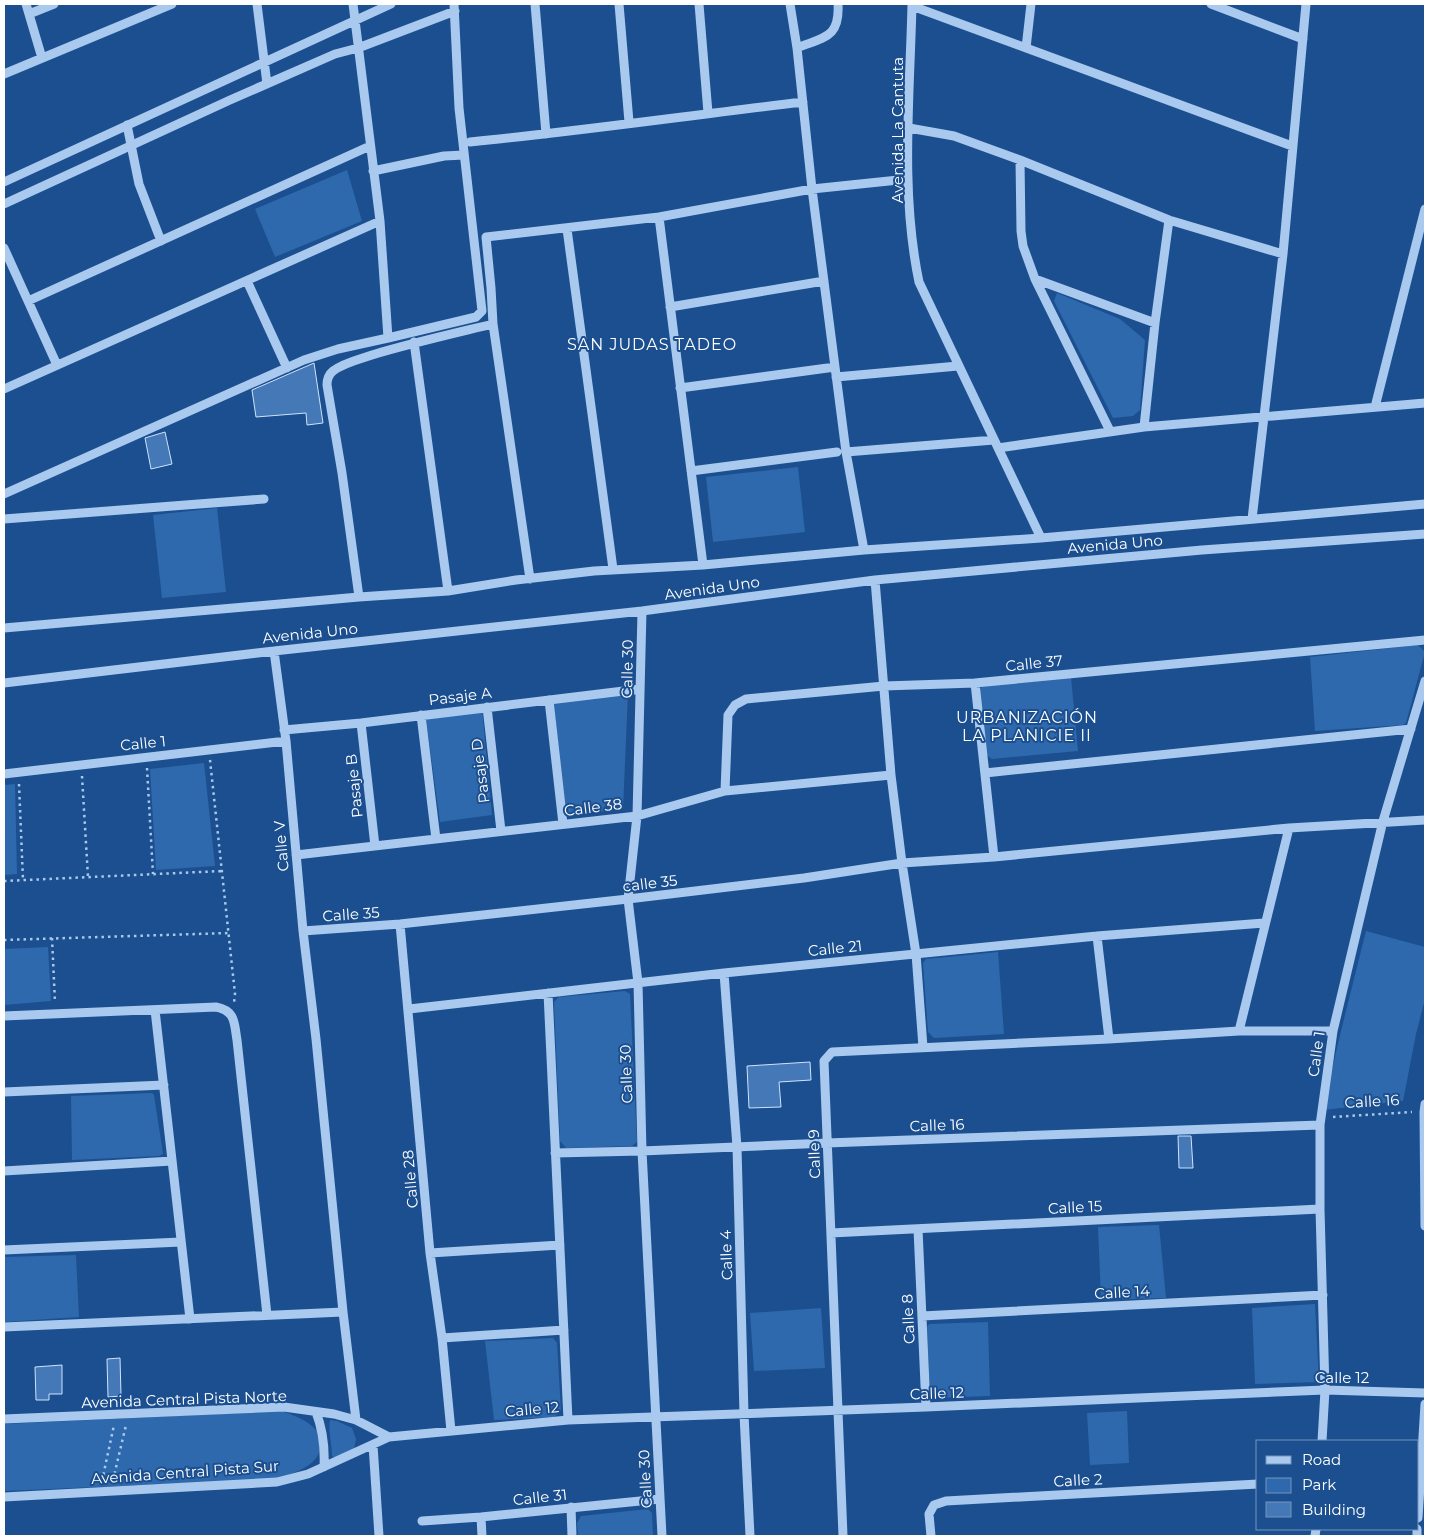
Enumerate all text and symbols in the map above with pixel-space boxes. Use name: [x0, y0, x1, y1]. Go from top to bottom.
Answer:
street label: Avenida La Cantuta: [888, 57, 907, 203]
district label: SAN JUDAS TADEO: [567, 335, 737, 354]
street label: Avenida Uno: [1066, 530, 1164, 558]
street label: Avenida Uno: [663, 572, 761, 604]
street label: Avenida Uno: [261, 619, 359, 647]
street label: Calle 30: [617, 639, 637, 699]
street label: Calle 37: [1004, 651, 1064, 675]
street label: Pasaje A: [427, 683, 493, 709]
district label: URBANIZACIÓN LA PLANICIE II: [956, 708, 1098, 745]
street label: Calle 1: [119, 731, 167, 755]
street label: Pasaje D: [467, 738, 493, 804]
street label: Pasaje B: [341, 753, 367, 819]
street label: Calle 38: [563, 794, 623, 820]
street label: Calle V: [269, 819, 293, 872]
street label: calle 35: [621, 870, 679, 896]
street label: Calle 35: [322, 903, 380, 925]
street label: Calle 21: [807, 936, 863, 960]
street label: Calle 1: [1303, 1030, 1329, 1078]
street label: Calle 30: [615, 1044, 637, 1104]
street label: Calle 16: [1344, 1090, 1400, 1112]
street label: Calle 16: [909, 1115, 965, 1135]
street label: Calle 9: [804, 1129, 824, 1179]
street label: Calle 28: [398, 1149, 422, 1209]
street label: Calle 15: [1047, 1196, 1103, 1218]
street label: Calle 4: [716, 1229, 736, 1280]
street label: Calle 14: [1094, 1281, 1150, 1303]
street label: Calle 8: [897, 1294, 919, 1344]
street label: Calle 12: [1315, 1368, 1369, 1387]
street label: Calle 12: [909, 1383, 965, 1403]
street label: Avenida Central Pista Norte: [81, 1386, 287, 1412]
street label: Calle 12: [504, 1397, 560, 1421]
legend: [1256, 1440, 1419, 1530]
street label: Calle 30: [634, 1449, 656, 1509]
text: Road: [1302, 1450, 1341, 1469]
street label: Avenida Central Pista Sur: [90, 1456, 280, 1488]
street label: Calle 2: [1053, 1469, 1103, 1491]
text: Park: [1302, 1475, 1336, 1494]
street label: Calle 31: [512, 1485, 568, 1509]
text: Building: [1302, 1500, 1366, 1519]

